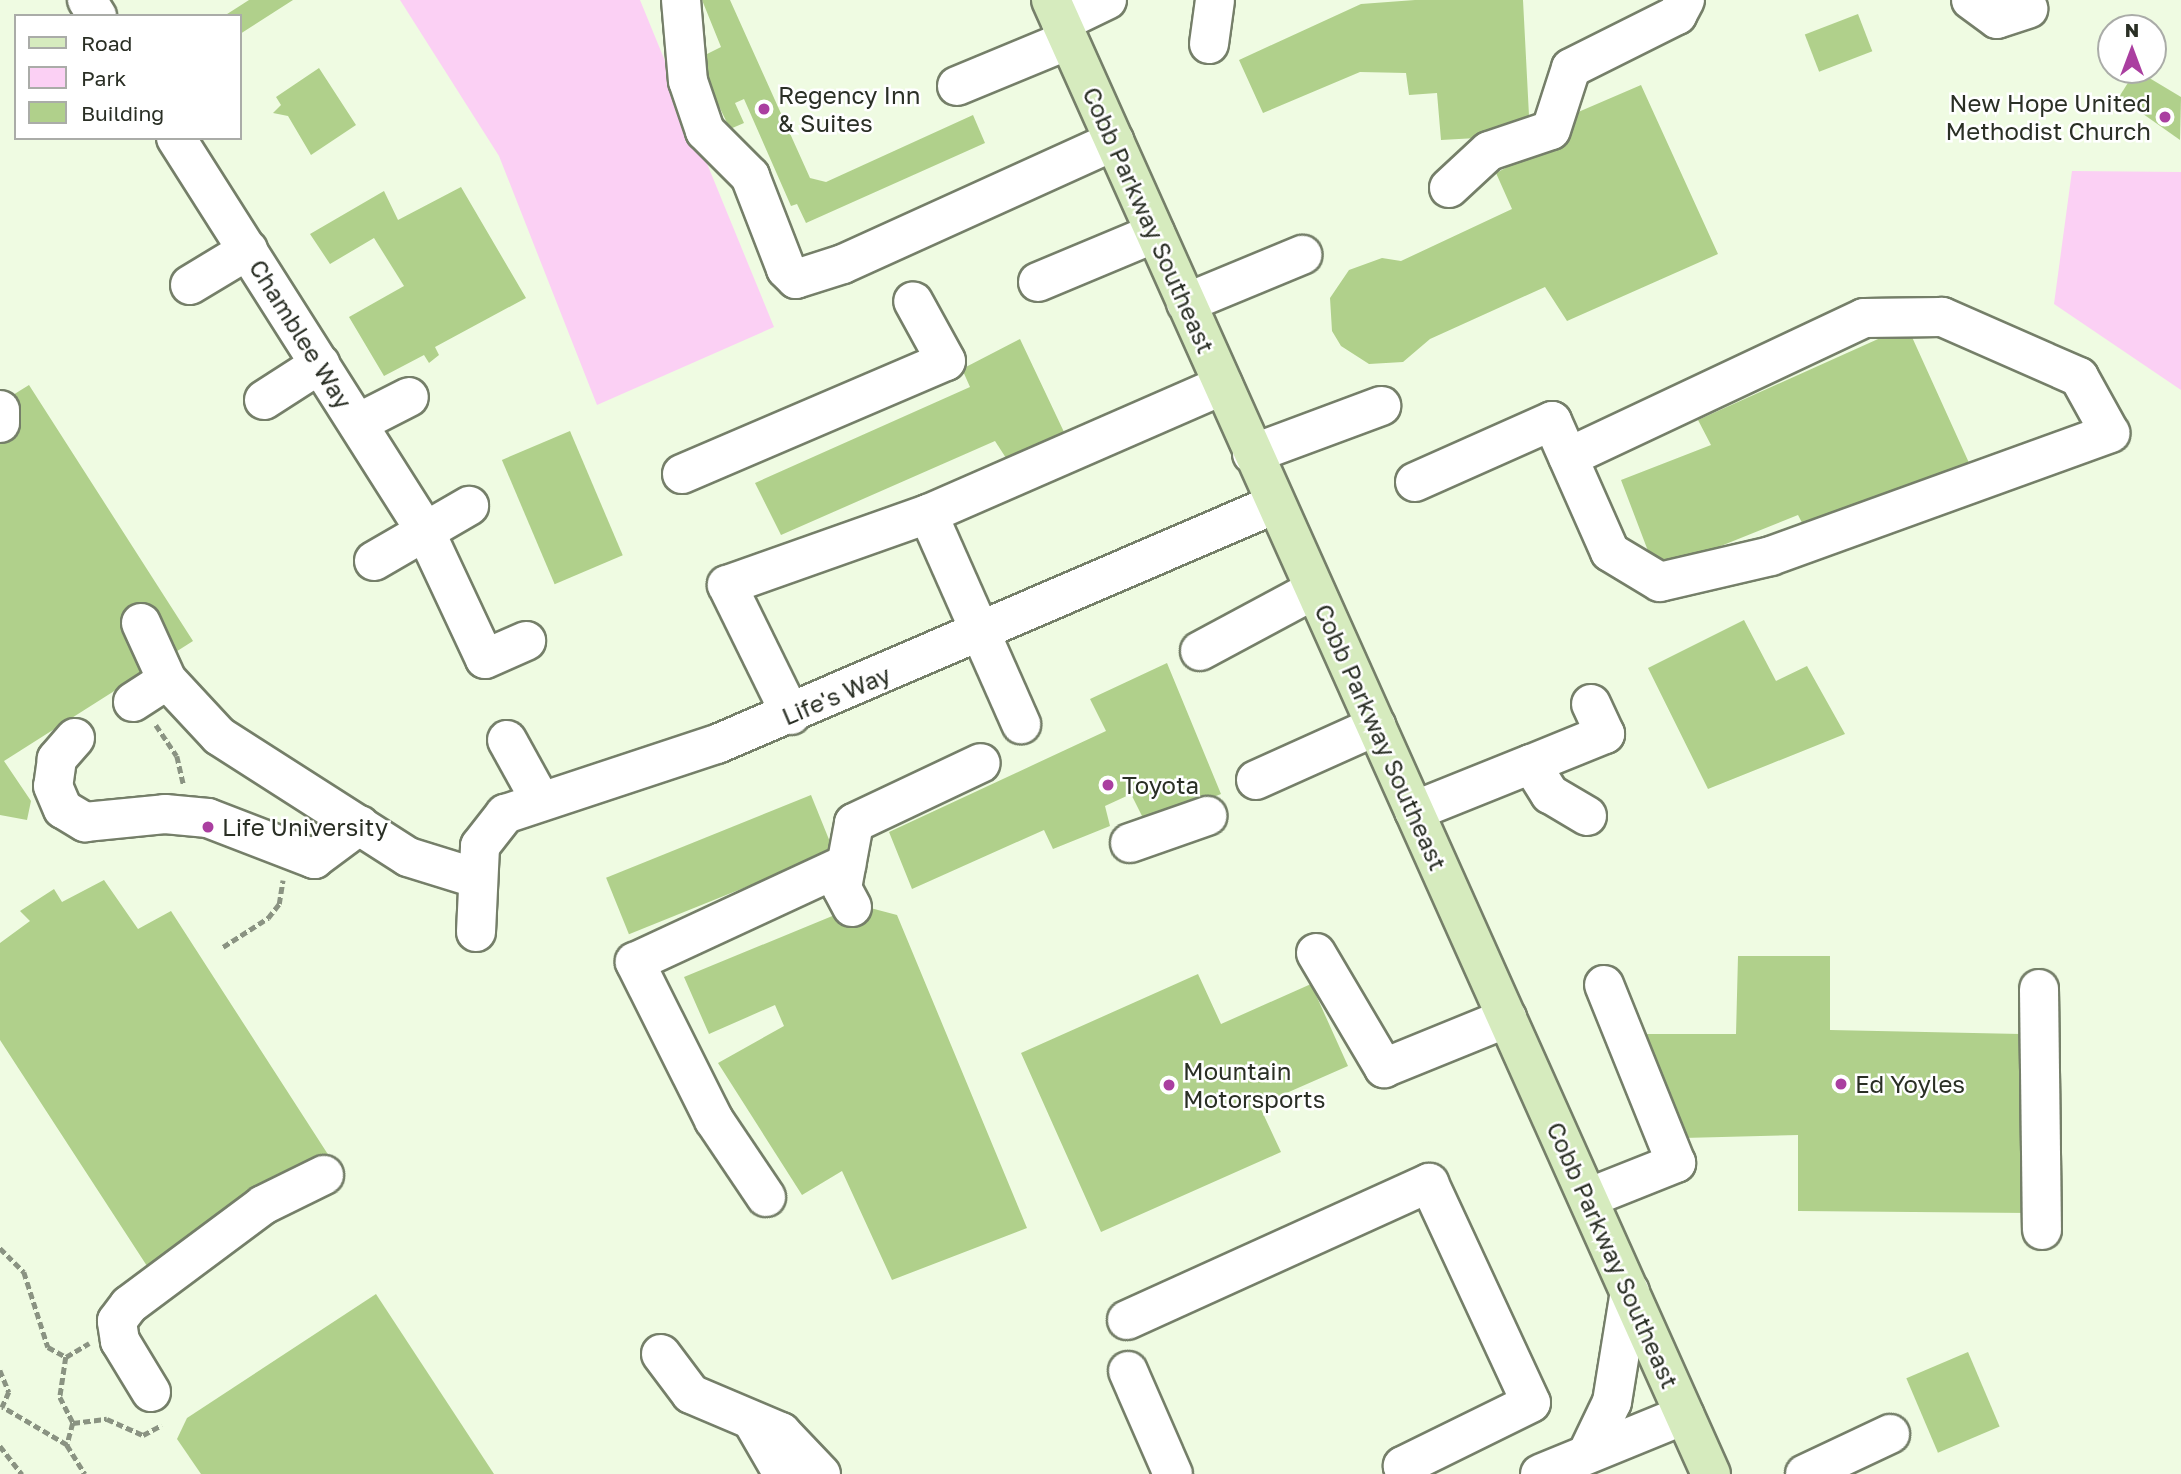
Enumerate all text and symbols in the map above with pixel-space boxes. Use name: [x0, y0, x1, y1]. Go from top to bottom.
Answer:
legend: [14, 14, 242, 140]
north arrow: [2097, 14, 2167, 84]
text: N: [2125, 18, 2139, 41]
text: Road: [81, 30, 132, 56]
text: Park: [81, 65, 126, 91]
place label: Regency Inn & Suites: [778, 81, 921, 137]
street label: Cobb Parkway Southeast: [1077, 82, 1221, 358]
place label: New Hope United Methodist Church: [1946, 89, 2151, 145]
text: Building: [81, 100, 164, 126]
marker: Regency Inn & Suites: [756, 101, 772, 117]
marker: New Hope United Methodist Church: [2157, 109, 2173, 125]
street label: Chamblee Way: [244, 254, 358, 414]
street label: Cobb Parkway Southeast: [1309, 599, 1453, 875]
street label: Life's Way: [777, 659, 895, 731]
place label: Toyota: [1122, 771, 1199, 799]
marker: Toyota: [1100, 777, 1116, 793]
place label: Life University: [222, 813, 388, 841]
marker: Life University: [200, 819, 216, 835]
place label: Mountain Motorsports: [1183, 1057, 1325, 1113]
place label: Ed Yoyles: [1855, 1070, 1965, 1098]
marker: Ed Yoyles: [1833, 1076, 1849, 1092]
marker: Mountain Motorsports: [1161, 1077, 1177, 1093]
street label: Cobb Parkway Southeast: [1541, 1117, 1685, 1393]

